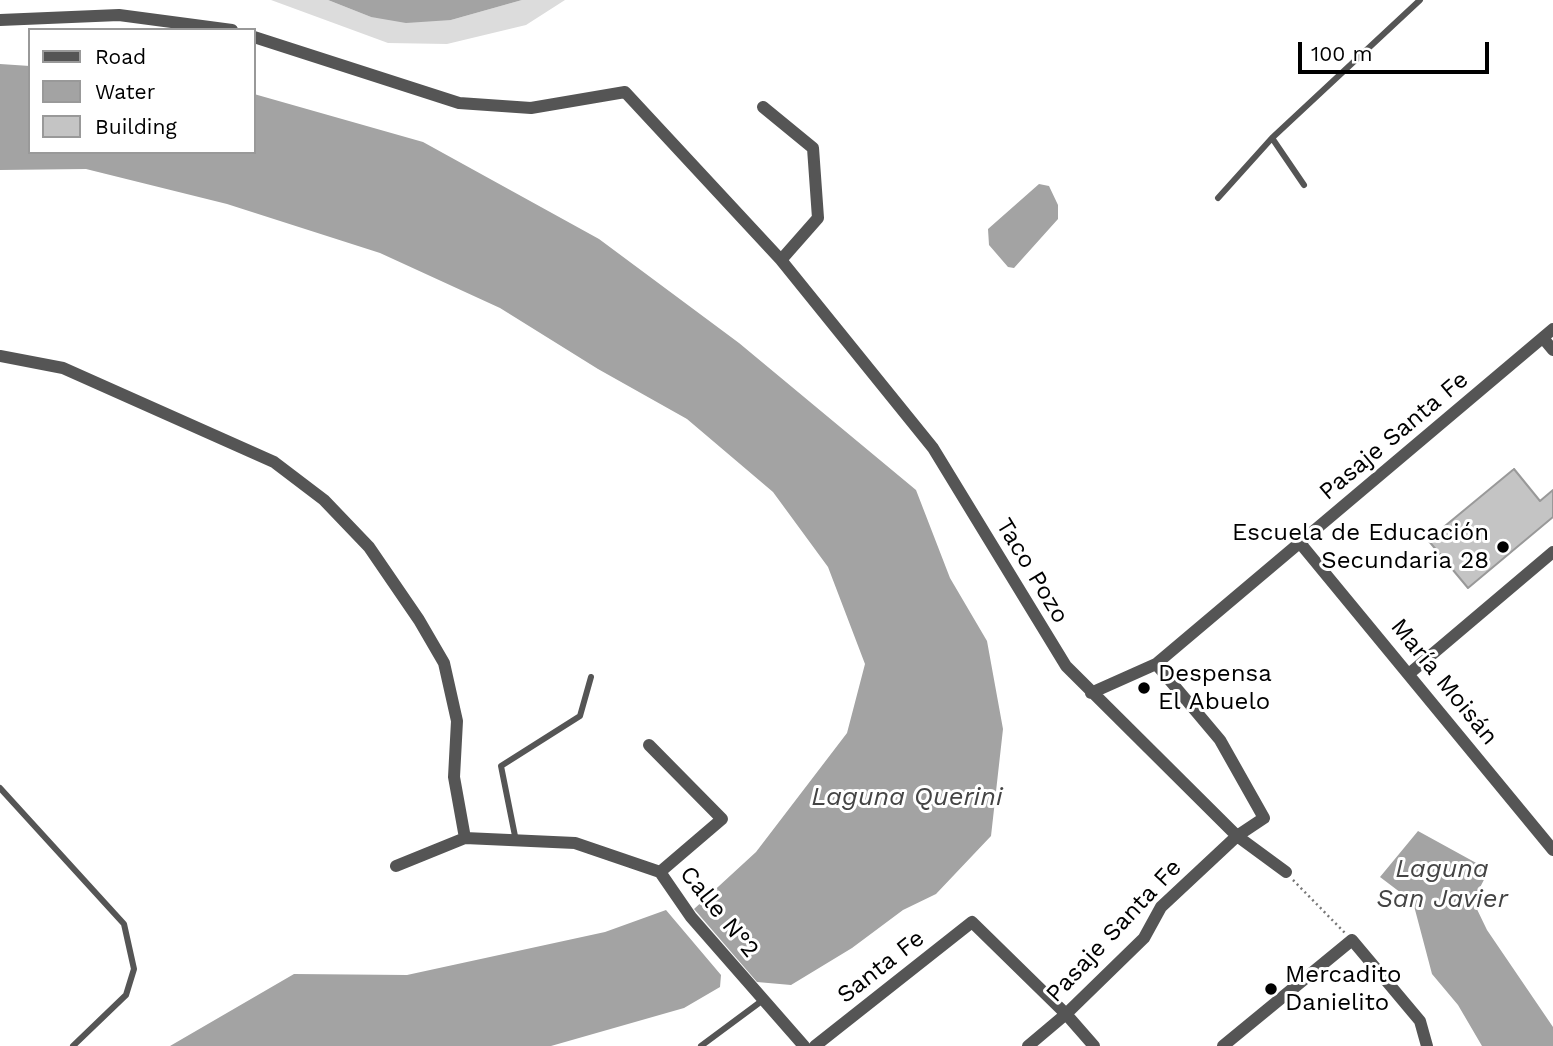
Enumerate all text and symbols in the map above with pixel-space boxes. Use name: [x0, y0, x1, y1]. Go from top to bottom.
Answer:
legend: [28, 28, 256, 154]
scale bar: [1301, 28, 1492, 72]
text: 100 m: [1311, 41, 1373, 66]
text: Road: [95, 44, 146, 69]
text: Water: [95, 79, 155, 104]
text: Building: [95, 114, 177, 139]
street label: Pasaje Santa Fe: [1314, 365, 1474, 507]
street label: Taco Pozo: [989, 513, 1075, 629]
place label: Escuela de Educación Secundaria 28: [1232, 519, 1489, 575]
marker: Escuela de Educación Secundaria 28: [1495, 539, 1511, 555]
street label: María Moisán: [1384, 613, 1504, 751]
place label: Despensa El Abuelo: [1158, 660, 1272, 716]
marker: Despensa El Abuelo: [1136, 680, 1152, 696]
water label: Laguna Querini: [811, 781, 1003, 813]
street label: Pasaje Santa Fe: [1040, 853, 1188, 1009]
water label: Laguna San Javier: [1376, 853, 1508, 914]
street label: Calle N°2: [673, 860, 765, 964]
street label: Santa Fe: [832, 924, 930, 1010]
place label: Mercadito Danielito: [1285, 961, 1401, 1017]
marker: Mercadito Danielito: [1263, 981, 1279, 997]

